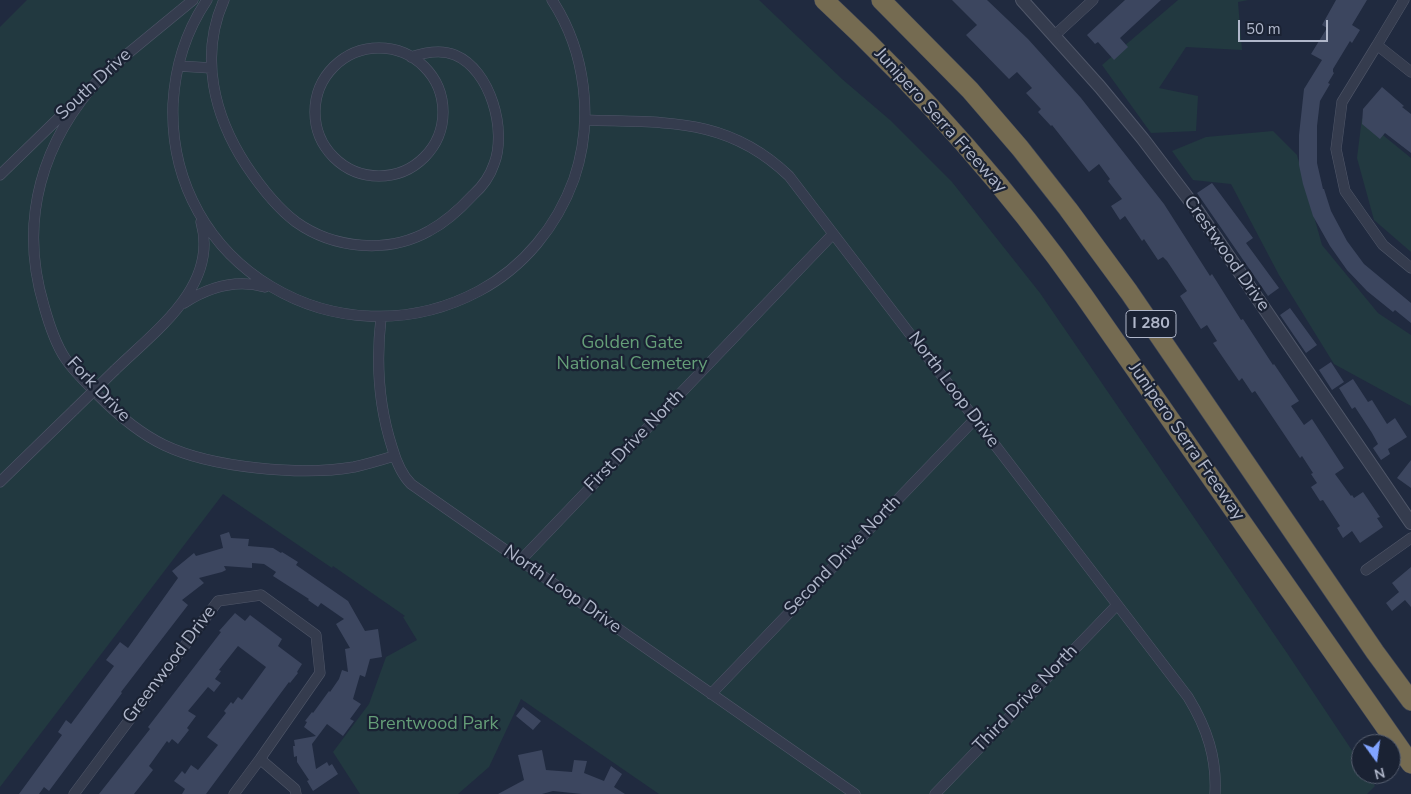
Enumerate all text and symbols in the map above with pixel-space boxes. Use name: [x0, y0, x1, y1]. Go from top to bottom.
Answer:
scale bar: [1241, 10, 1331, 42]
text: 50 m: [1246, 19, 1281, 39]
street label: Junipero Serra Freeway: [869, 44, 1011, 198]
street label: South Drive: [52, 45, 136, 125]
street label: Crestwood Drive: [1178, 192, 1274, 316]
road number: I 280: [1126, 310, 1176, 338]
street label: North Loop Drive: [903, 328, 1003, 452]
park label: Golden Gate National Cemetery: [556, 333, 708, 376]
street label: Fork Drive: [62, 353, 134, 427]
street label: Junipero Serra Freeway: [1123, 359, 1249, 525]
street label: First Drive North: [581, 385, 689, 497]
street label: Second Drive North: [780, 492, 906, 620]
street label: North Loop Drive: [499, 541, 625, 639]
street label: Greenwood Drive: [119, 602, 221, 728]
street label: Third Drive North: [969, 641, 1083, 757]
park label: Brentwood Park: [368, 714, 498, 736]
north arrow: [1351, 734, 1401, 784]
text: N: [1372, 763, 1387, 784]

